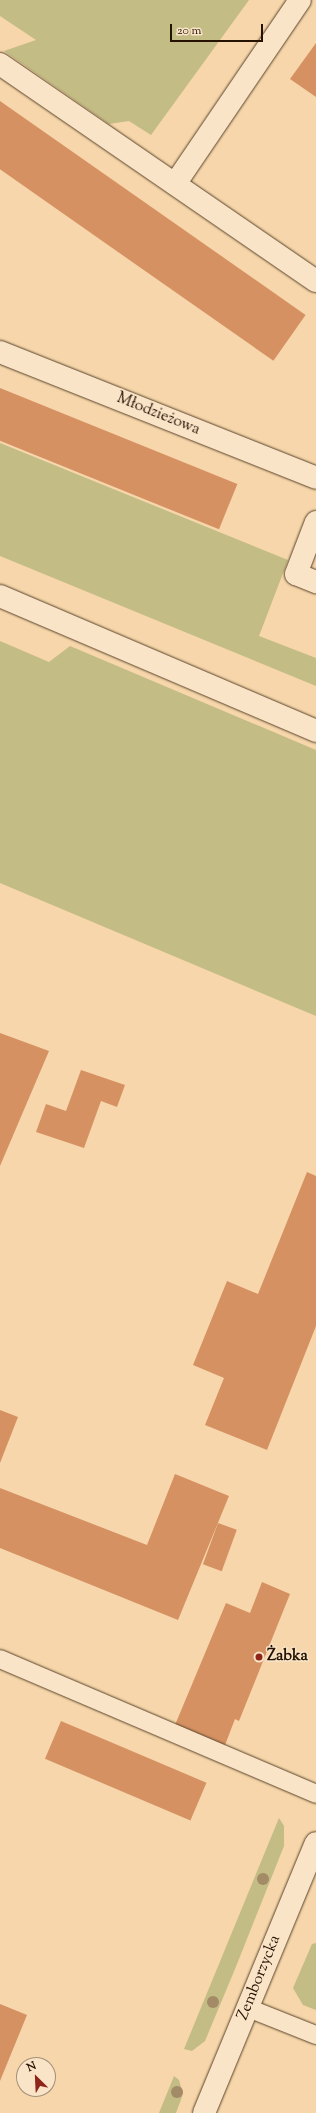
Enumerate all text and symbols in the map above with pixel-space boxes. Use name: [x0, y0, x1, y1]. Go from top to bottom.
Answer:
scale bar: [172, 16, 265, 42]
text: 20 m: [177, 22, 201, 40]
street label: Młodzieżowa: [113, 390, 203, 440]
place label: Żabka: [267, 1647, 308, 1667]
marker: Żabka: [254, 1652, 264, 1662]
street label: Zemborzycka: [234, 1933, 286, 2023]
north arrow: [16, 2057, 56, 2097]
text: N: [24, 2058, 39, 2076]

